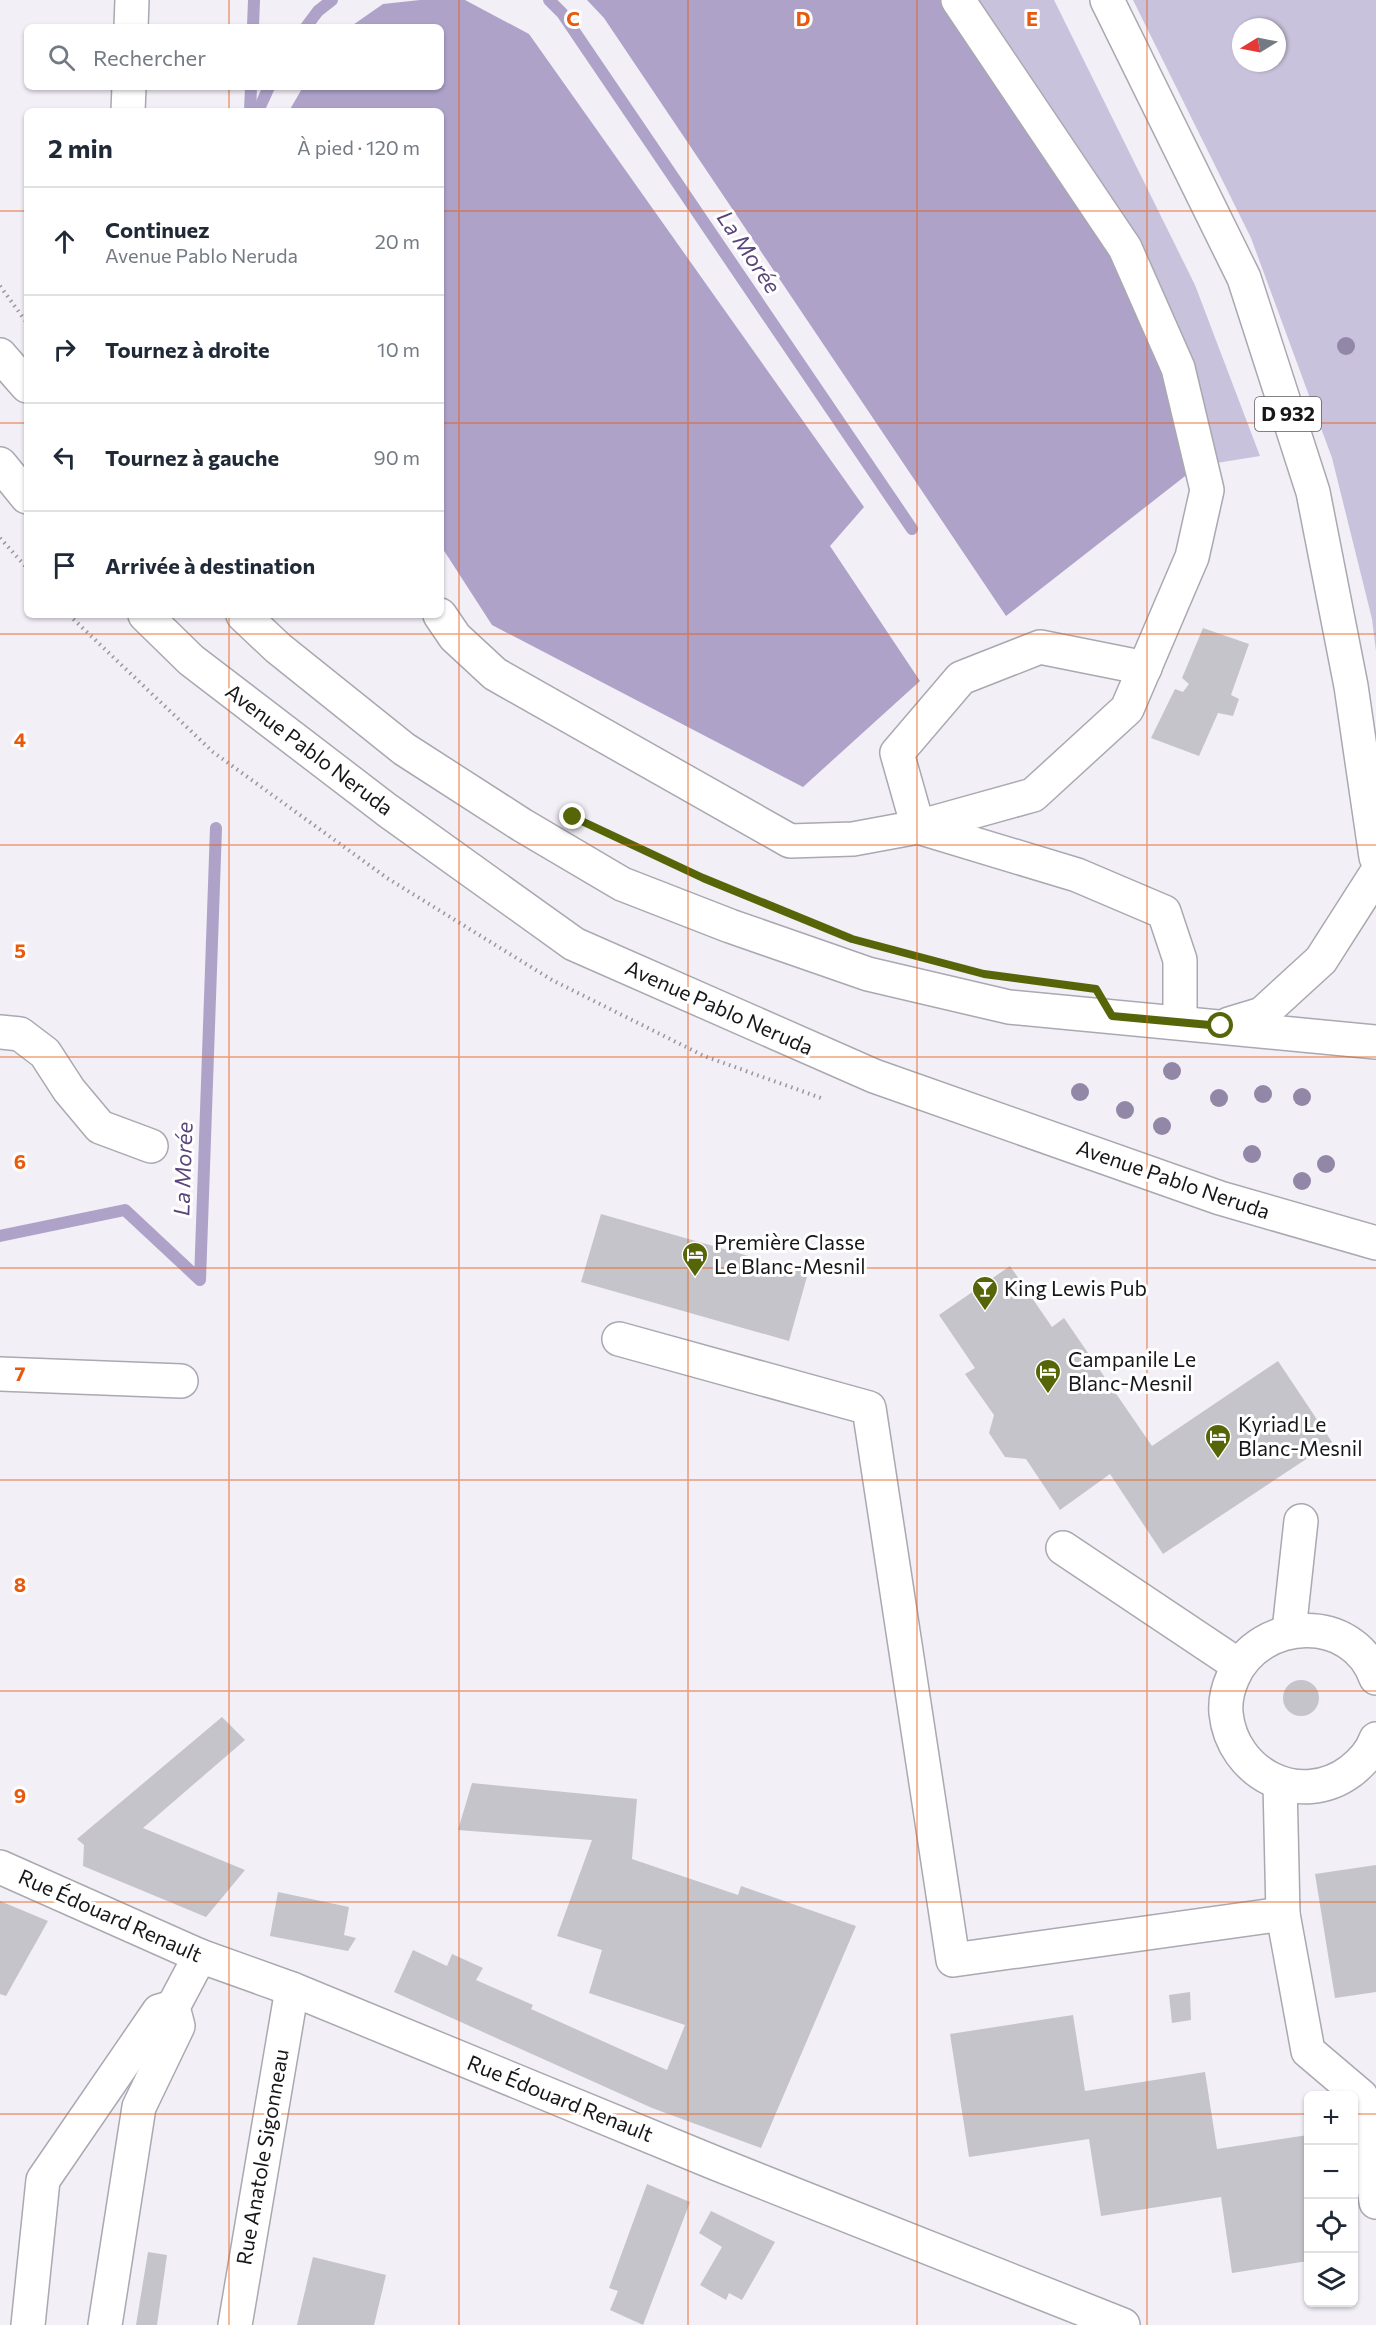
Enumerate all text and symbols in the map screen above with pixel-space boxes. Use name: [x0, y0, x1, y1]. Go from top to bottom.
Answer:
text: C: [566, 6, 580, 30]
text: D: [796, 6, 810, 30]
text: E: [1026, 6, 1038, 30]
north arrow: [1232, 18, 1286, 72]
search box: [24, 24, 444, 90]
icon: search: [45, 41, 78, 74]
text: Rechercher: [93, 44, 206, 71]
text: 2 min: [48, 132, 113, 163]
text: À pied · 120 m: [297, 135, 420, 159]
water label: La Morée: [712, 205, 787, 299]
text: Continuez: [105, 216, 210, 243]
icon: ahead: [48, 225, 81, 258]
text: 20 m: [375, 229, 420, 253]
text: Avenue Pablo Neruda: [105, 243, 298, 267]
icon: right: [48, 333, 81, 366]
text: Tournez à droite: [105, 336, 270, 363]
text: 10 m: [377, 337, 420, 361]
road number: D 932: [1255, 397, 1321, 431]
icon: left: [48, 441, 81, 474]
text: Tournez à gauche: [105, 444, 279, 471]
text: 90 m: [374, 445, 420, 469]
icon: arrive: [48, 549, 81, 582]
text: Arrivée à destination: [105, 552, 315, 579]
street label: Avenue Pablo Neruda: [221, 678, 398, 820]
text: 4: [14, 727, 26, 751]
route end: [559, 803, 585, 829]
text: 5: [14, 938, 26, 962]
street label: Avenue Pablo Neruda: [622, 954, 817, 1059]
route start: [1207, 1012, 1233, 1038]
water label: La Morée: [167, 1121, 198, 1216]
street label: Avenue Pablo Neruda: [1074, 1134, 1273, 1223]
text: 6: [14, 1149, 26, 1173]
place label: Première Classe Le Blanc-Mesnil: [714, 1229, 866, 1278]
hotel icon: Première Classe Le Blanc-Mesnil: [680, 1240, 710, 1278]
bar icon: King Lewis Pub: [970, 1274, 1000, 1312]
place label: King Lewis Pub: [1004, 1275, 1147, 1300]
place label: Campanile Le Blanc-Mesnil: [1068, 1346, 1196, 1395]
hotel icon: Campanile Le Blanc-Mesnil: [1033, 1357, 1063, 1395]
text: 7: [15, 1361, 26, 1385]
place label: Kyriad Le Blanc-Mesnil: [1238, 1411, 1363, 1460]
hotel icon: Kyriad Le Blanc-Mesnil: [1203, 1422, 1233, 1460]
text: 8: [14, 1572, 26, 1596]
text: 9: [14, 1783, 26, 1807]
street label: Rue Édouard Renault: [15, 1863, 206, 1966]
street label: Rue Anatole Sigonneau: [230, 2047, 293, 2267]
street label: Rue Édouard Renault: [464, 2049, 657, 2146]
map controls: [1304, 2091, 1358, 2307]
button: +: [1304, 2091, 1358, 2145]
button: −: [1304, 2145, 1358, 2199]
button: locate: [1304, 2199, 1358, 2253]
button: layers: [1304, 2253, 1358, 2307]

